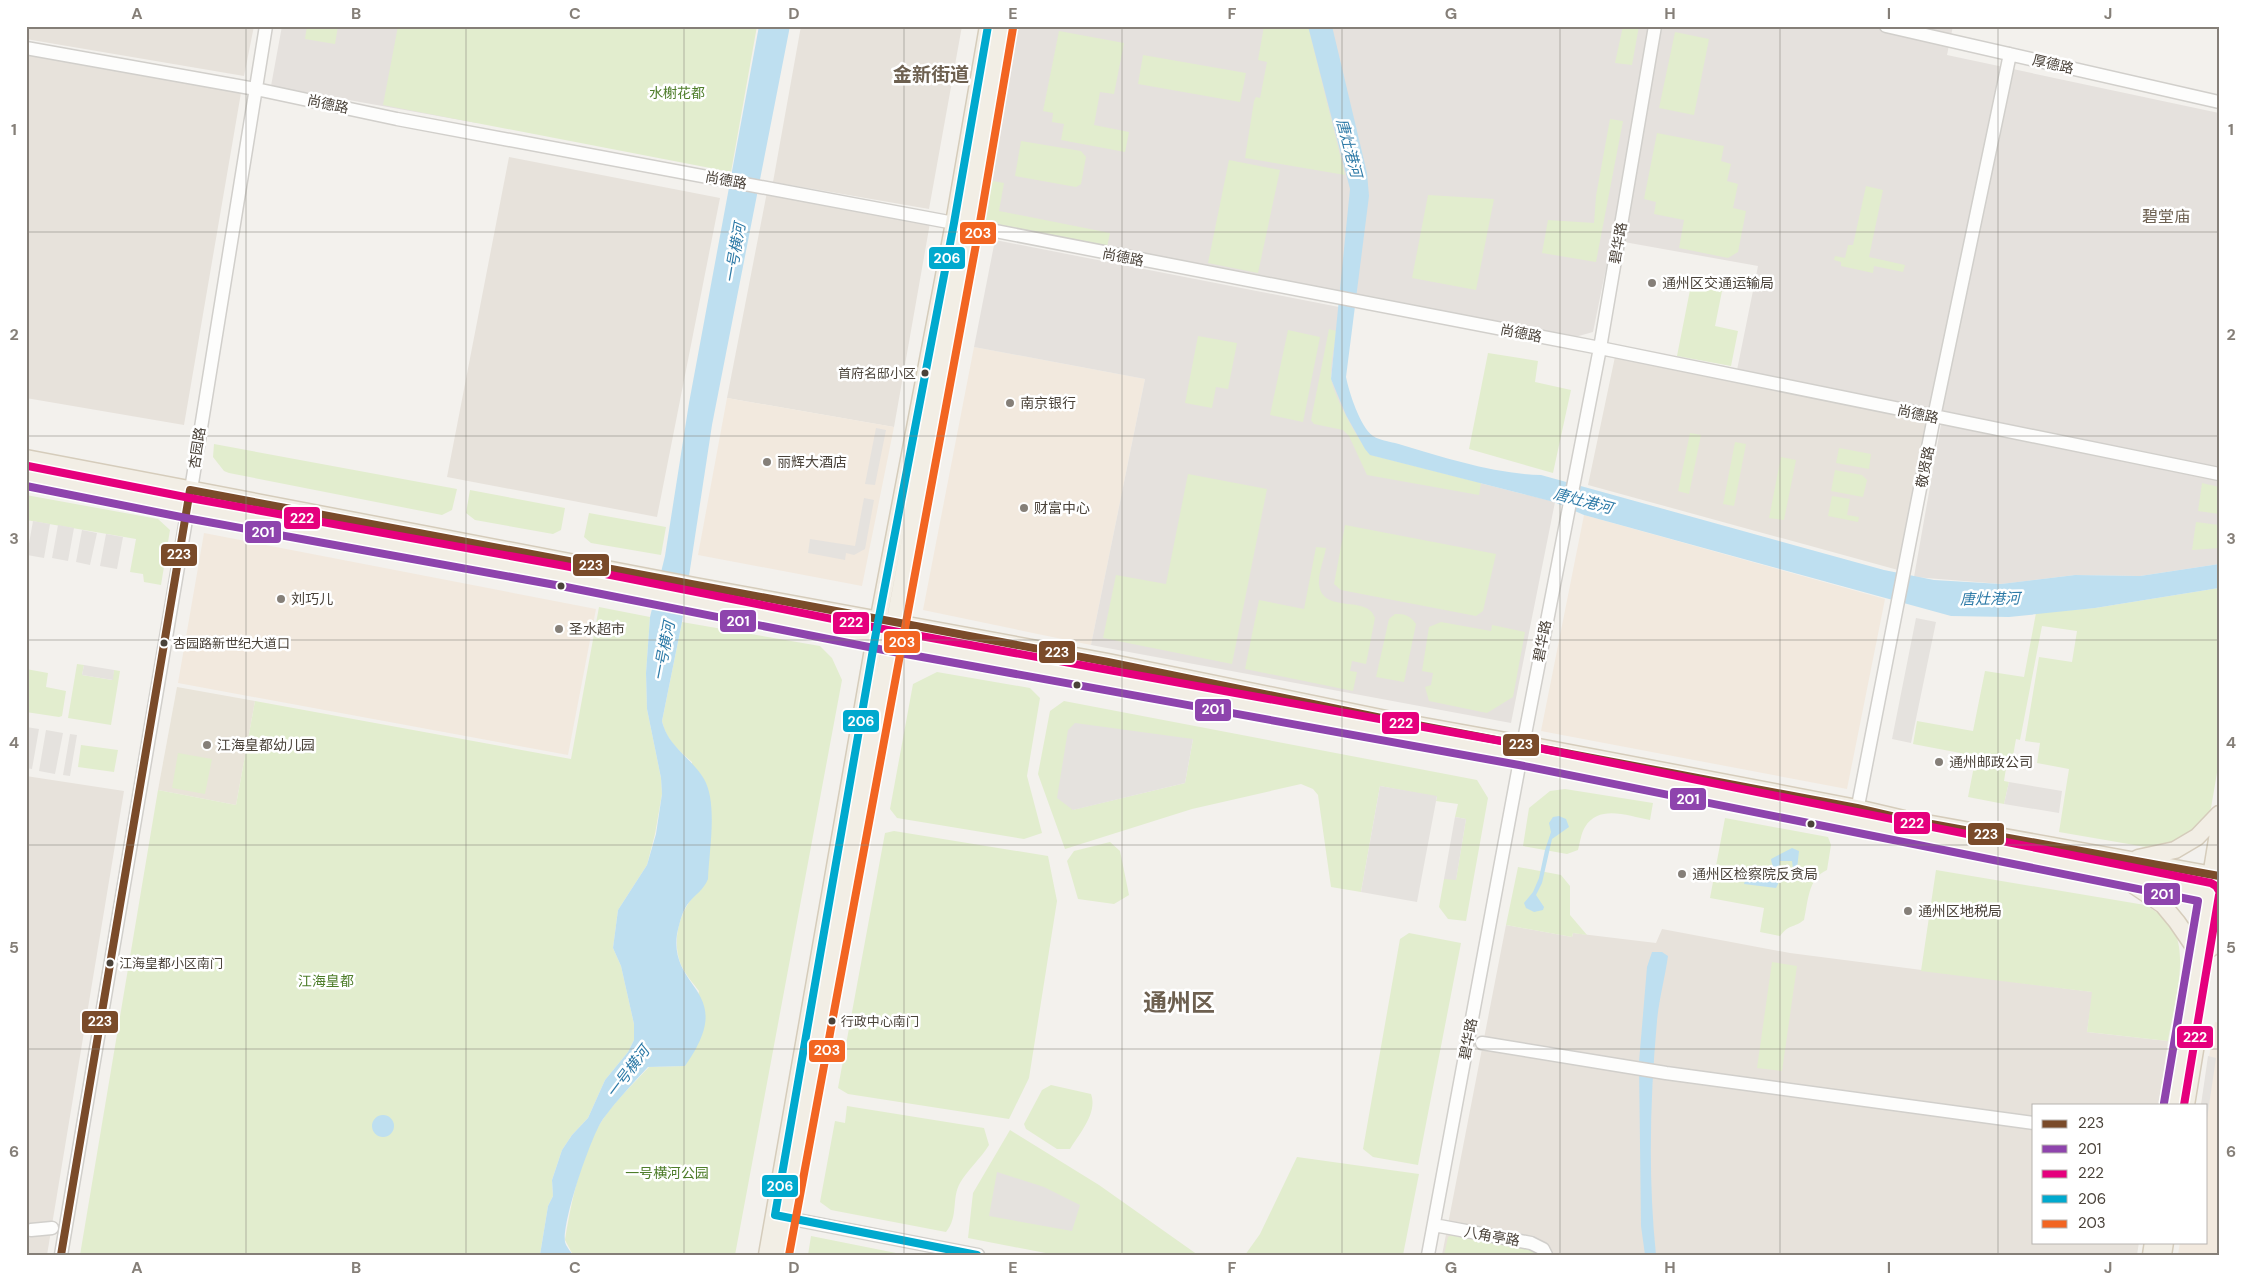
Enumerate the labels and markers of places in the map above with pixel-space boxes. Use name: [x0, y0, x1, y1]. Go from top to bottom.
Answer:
place label: 通州区交通运输局: [1662, 274, 1774, 292]
marker: 通州区交通运输局: [1646, 277, 1658, 289]
place label: 首府名邸小区: [838, 365, 916, 382]
marker: 首府名邸小区: [920, 368, 930, 378]
place label: 南京银行: [1020, 394, 1076, 412]
marker: 南京银行: [1004, 397, 1016, 409]
place label: 丽辉大酒店: [777, 453, 847, 471]
marker: 丽辉大酒店: [761, 456, 773, 468]
place label: 财富中心: [1034, 499, 1090, 517]
marker: 财富中心: [1018, 502, 1030, 514]
unlabelled marker: [556, 581, 566, 591]
place label: 刘巧儿: [291, 590, 333, 608]
marker: 刘巧儿: [275, 593, 287, 605]
place label: 圣水超市: [569, 620, 625, 638]
marker: 圣水超市: [553, 623, 565, 635]
place label: 杏园路新世纪大道口: [173, 635, 290, 652]
marker: 杏园路新世纪大道口: [159, 638, 169, 648]
unlabelled marker: [1072, 680, 1082, 690]
place label: 江海皇都幼儿园: [217, 736, 315, 754]
marker: 江海皇都幼儿园: [201, 739, 213, 751]
place label: 通州邮政公司: [1949, 753, 2033, 771]
marker: 通州邮政公司: [1933, 756, 1945, 768]
unlabelled marker: [1806, 819, 1816, 829]
place label: 通州区检察院反贪局: [1692, 865, 1818, 883]
marker: 通州区检察院反贪局: [1676, 868, 1688, 880]
place label: 通州区地税局: [1918, 902, 2002, 920]
marker: 通州区地税局: [1902, 905, 1914, 917]
place label: 江海皇都小区南门: [119, 955, 223, 972]
marker: 江海皇都小区南门: [105, 958, 115, 968]
place label: 行政中心南门: [841, 1013, 919, 1030]
marker: 行政中心南门: [827, 1016, 837, 1026]

